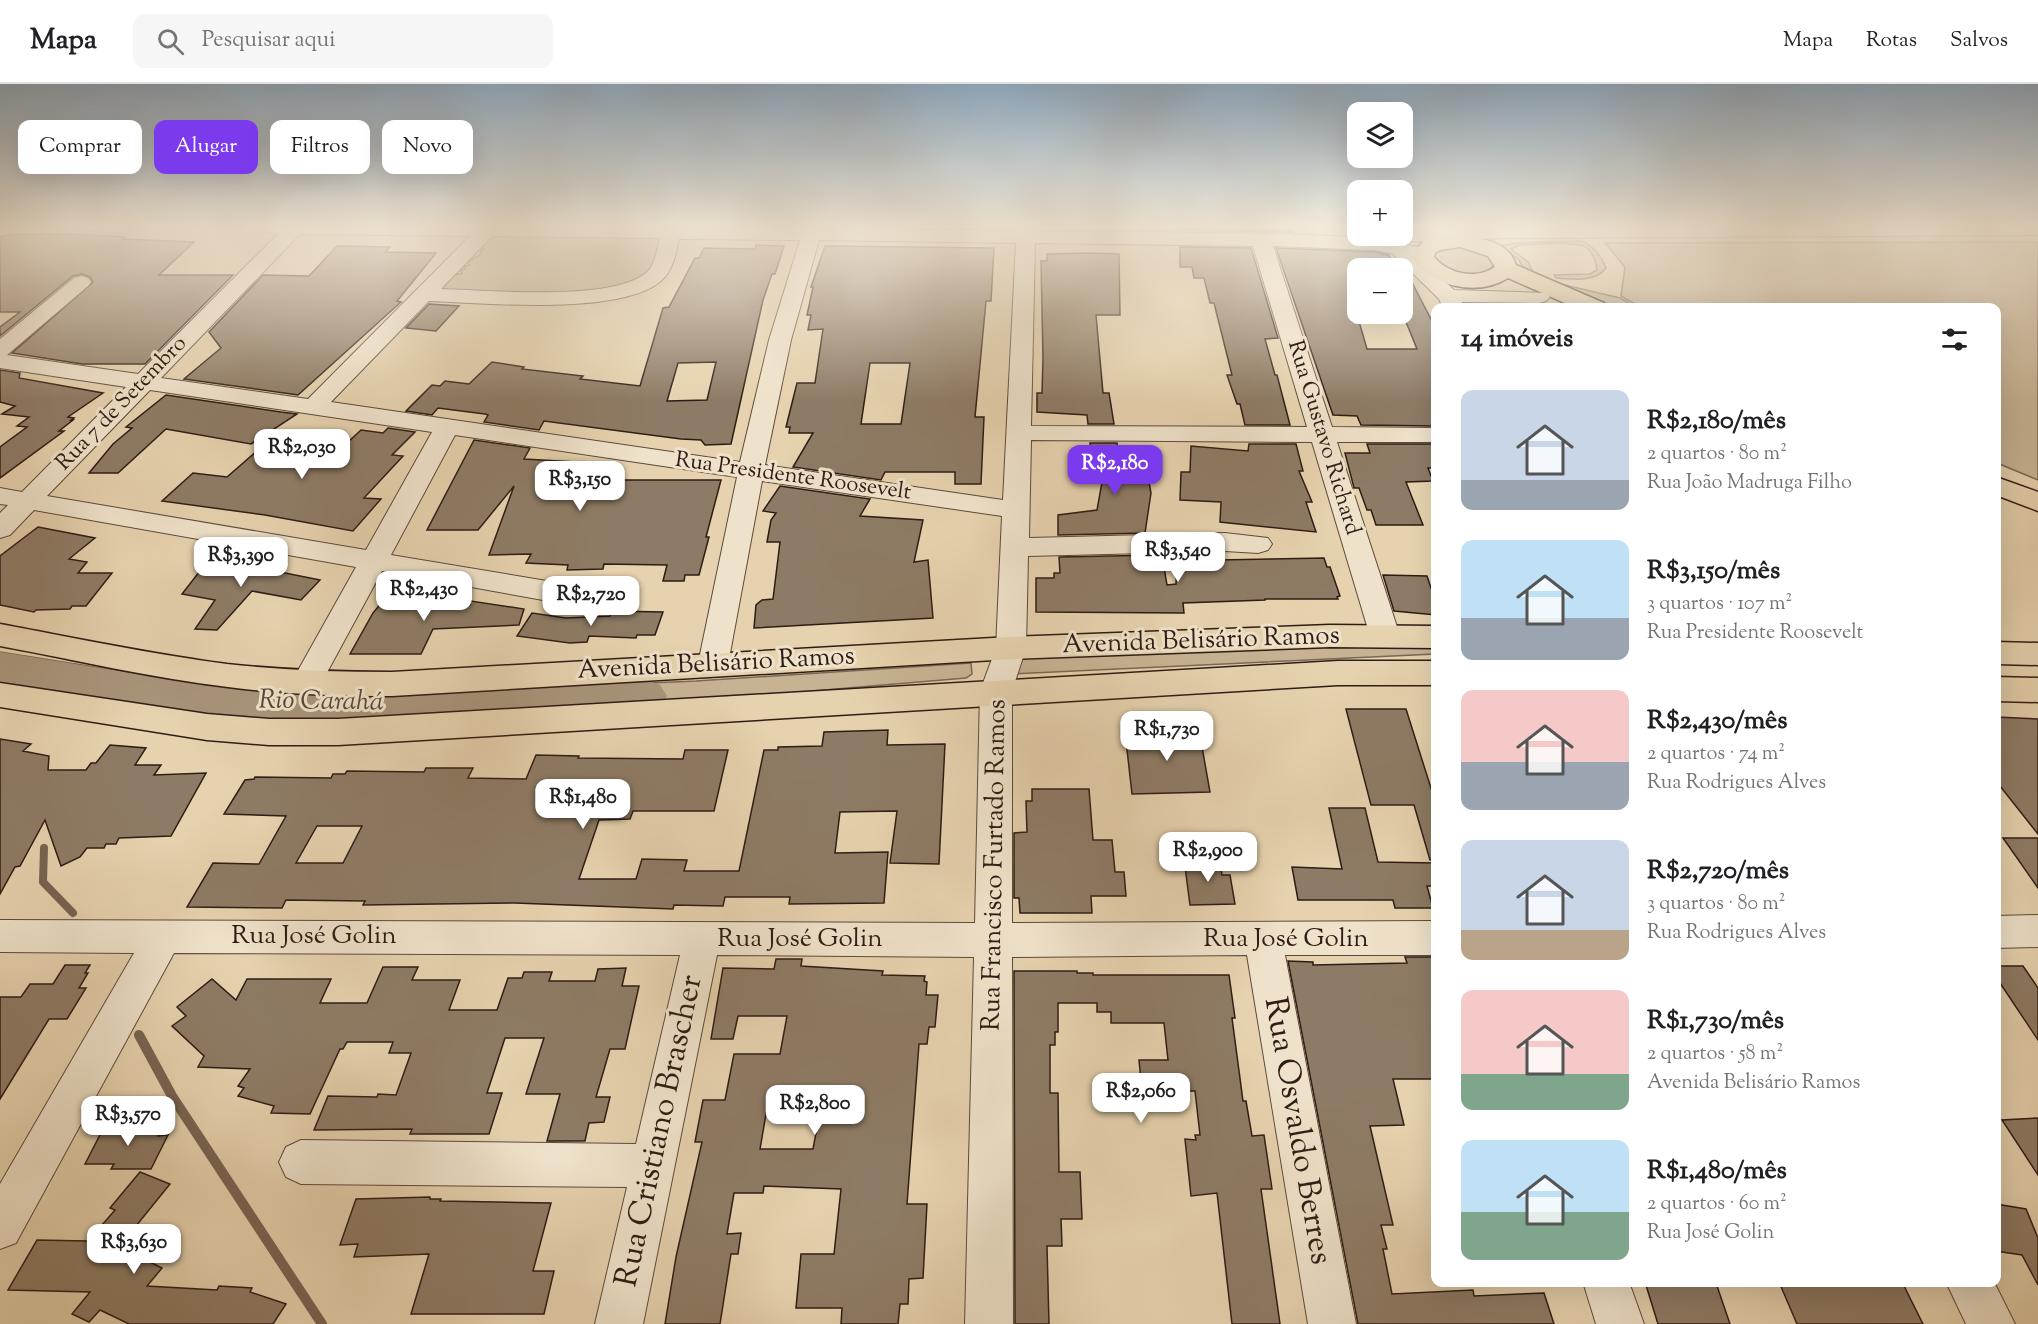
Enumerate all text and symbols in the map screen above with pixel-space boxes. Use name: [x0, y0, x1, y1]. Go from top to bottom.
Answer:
search box: [133, 14, 553, 68]
text: Mapa: [30, 21, 97, 61]
icon: search: [154, 25, 187, 58]
text: Pesquisar aqui: [202, 25, 335, 57]
text: Mapa: [1783, 26, 1833, 56]
text: Rotas: [1866, 26, 1917, 56]
text: Salvos: [1950, 26, 2008, 56]
map controls: [1347, 102, 1413, 324]
button: layers: [1347, 102, 1413, 168]
chip: Comprar: [18, 120, 142, 174]
chip: Alugar: [154, 120, 258, 174]
chip: Filtros: [270, 120, 370, 174]
chip: Novo: [382, 120, 473, 174]
button: +: [1347, 180, 1413, 246]
button: −: [1347, 258, 1413, 324]
text: 14 imóveis: [1461, 321, 1573, 358]
icon: filters: [1938, 323, 1971, 356]
street label: Rua 7 de Setembro: [49, 329, 195, 479]
street label: Rua Gustavo Richard: [1278, 337, 1368, 539]
text: R$2,180/mês: [1647, 403, 1786, 440]
icon: home: [1509, 414, 1581, 486]
pin: R$2,030: [247, 429, 357, 480]
text: R$2,030: [268, 434, 336, 463]
text: 2 quartos · 80 m²: [1647, 440, 1787, 469]
street label: Rua Presidente Roosevelt: [673, 445, 914, 509]
pin: R$2,180: [1060, 445, 1170, 496]
text: R$2,180: [1082, 450, 1148, 479]
pin: R$3,150: [525, 461, 635, 512]
text: R$3,150: [549, 466, 611, 495]
text: Rua João Madruga Filho: [1647, 469, 1852, 498]
pin: R$3,540: [1123, 532, 1233, 583]
pin: R$3,390: [186, 537, 296, 588]
text: R$3,540: [1145, 537, 1211, 566]
text: R$3,390: [208, 542, 274, 571]
text: R$3,150/mês: [1647, 553, 1780, 590]
icon: home: [1509, 564, 1581, 636]
pin: R$2,430: [369, 571, 479, 622]
text: R$2,430: [390, 576, 458, 605]
pin: R$2,720: [536, 576, 646, 627]
text: R$2,720: [556, 581, 626, 610]
text: 3 quartos · 107 m²: [1647, 590, 1792, 619]
street label: Avenida Belisário Ramos: [1062, 618, 1340, 664]
text: Rua Presidente Roosevelt: [1647, 619, 1863, 648]
street label: Avenida Belisário Ramos: [576, 638, 856, 690]
water label: Rio Carahá: [258, 681, 384, 723]
street label: Rua Francisco Furtado Ramos: [974, 699, 1016, 1031]
text: R$2,430/mês: [1647, 703, 1787, 740]
pin: R$1,730: [1112, 711, 1222, 762]
icon: home: [1509, 714, 1581, 786]
text: R$1,730: [1134, 716, 1200, 745]
text: 2 quartos · 74 m²: [1647, 740, 1785, 769]
text: Rua Rodrigues Alves: [1647, 769, 1826, 798]
pin: R$1,480: [528, 779, 638, 830]
text: R$1,480: [549, 784, 617, 813]
pin: R$2,900: [1153, 832, 1263, 883]
text: R$2,900: [1173, 837, 1243, 866]
text: R$2,720/mês: [1647, 853, 1789, 890]
icon: home: [1509, 864, 1581, 936]
text: 3 quartos · 80 m²: [1647, 890, 1786, 919]
street label: Rua José Golin: [231, 918, 397, 955]
text: Rua Rodrigues Alves: [1647, 919, 1826, 948]
street label: Rua José Golin: [717, 921, 883, 958]
street label: Rua José Golin: [1203, 921, 1369, 958]
street label: Rua Cristiano Brascher: [604, 971, 716, 1291]
street label: Rua Osvaldo Berres: [1251, 994, 1343, 1268]
text: R$1,730/mês: [1647, 1003, 1784, 1040]
icon: home: [1509, 1014, 1581, 1086]
text: 2 quartos · 58 m²: [1647, 1040, 1783, 1069]
text: Avenida Belisário Ramos: [1647, 1069, 1860, 1098]
pin: R$2,060: [1086, 1073, 1196, 1124]
text: R$2,060: [1106, 1078, 1176, 1107]
pin: R$2,800: [760, 1085, 870, 1136]
text: R$2,800: [780, 1090, 850, 1119]
pin: R$3,570: [73, 1096, 183, 1147]
text: R$3,570: [95, 1101, 161, 1130]
text: R$1,480/mês: [1647, 1153, 1787, 1190]
icon: home: [1509, 1164, 1581, 1236]
text: 2 quartos · 60 m²: [1647, 1190, 1787, 1219]
text: Rua José Golin: [1647, 1219, 1774, 1248]
pin: R$3,630: [79, 1224, 189, 1275]
text: R$3,630: [101, 1229, 167, 1258]

